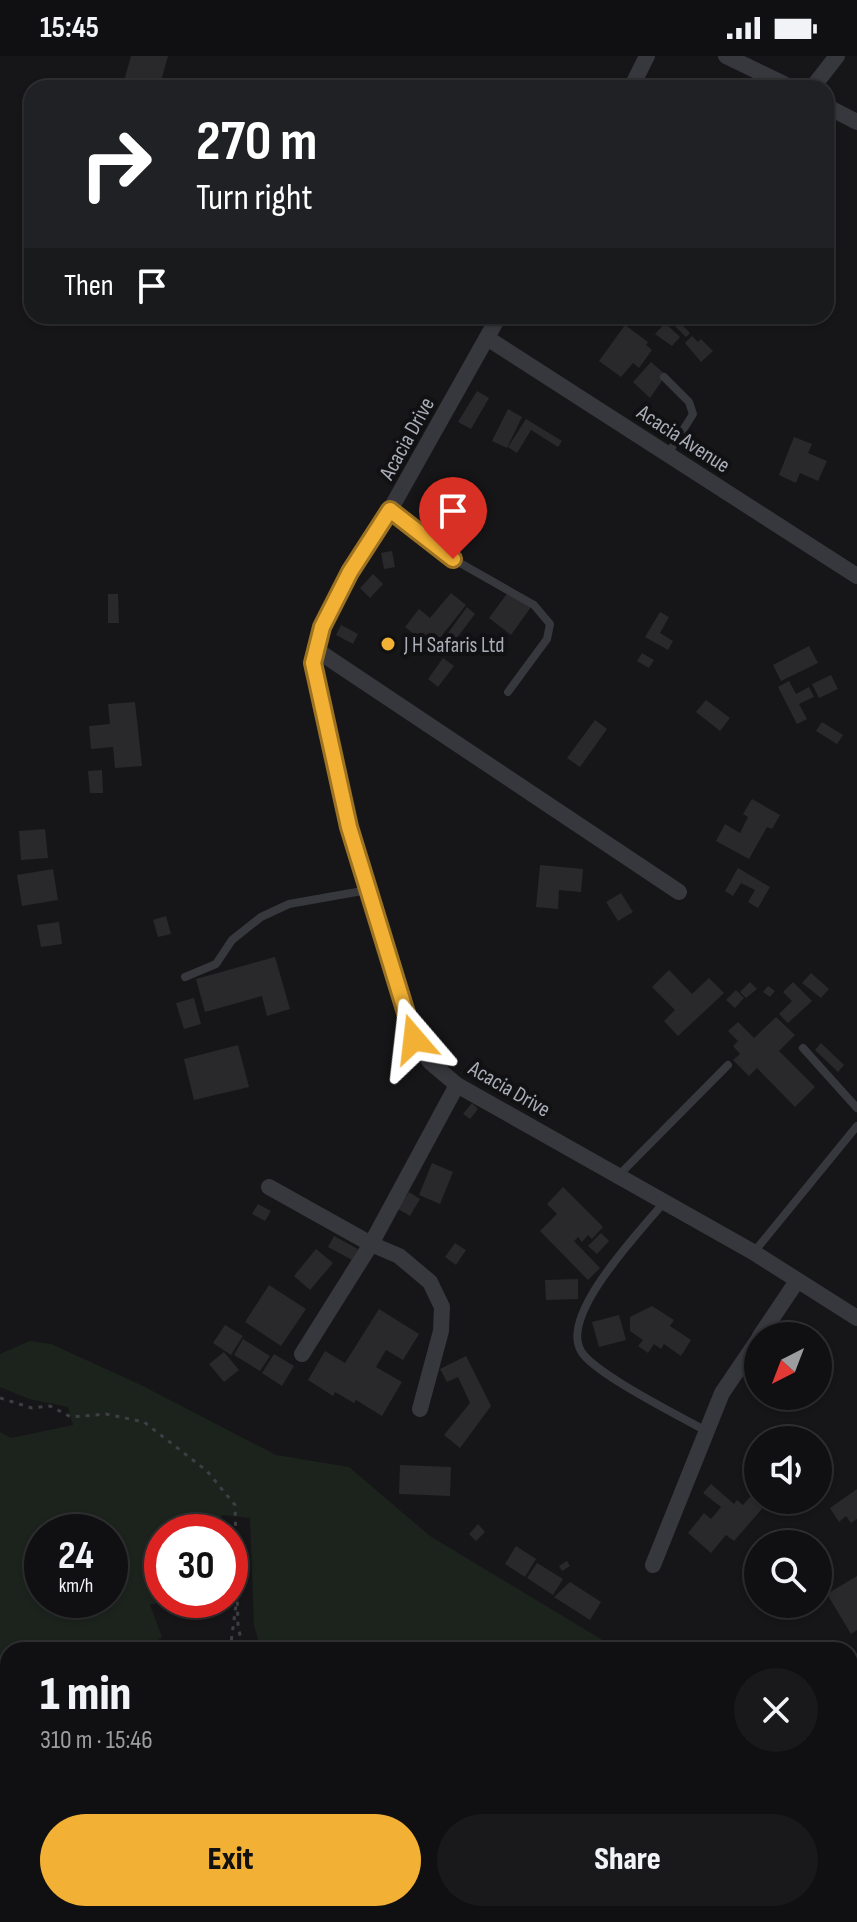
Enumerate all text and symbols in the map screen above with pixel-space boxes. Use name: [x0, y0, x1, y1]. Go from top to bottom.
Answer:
text: 15:45: [40, 10, 99, 46]
text: 270 m: [196, 109, 317, 176]
icon: right: [64, 112, 168, 216]
text: Turn right: [196, 177, 313, 220]
icon: arrive: [130, 264, 174, 308]
text: Then: [64, 268, 114, 304]
street label: Acacia Drive: [373, 393, 441, 485]
street label: Acacia Avenue: [631, 399, 735, 479]
pin: [419, 477, 487, 559]
icon: arrive: [431, 489, 475, 533]
place label: J H Safaris Ltd: [403, 632, 504, 659]
marker: J H Safaris Ltd: [379, 635, 397, 653]
position arrow: [372, 997, 456, 1081]
street label: Acacia Drive: [463, 1055, 555, 1123]
north arrow: [744, 1322, 832, 1410]
map controls: [744, 1322, 832, 1618]
button: sound: [744, 1426, 832, 1514]
speed limit sign: 30: [144, 1514, 248, 1618]
button: search: [744, 1530, 832, 1618]
text: 24: [58, 1532, 94, 1580]
text: km/h: [59, 1574, 93, 1598]
text: 1 min: [40, 1666, 131, 1723]
button: close: [734, 1668, 818, 1752]
text: 310 m · 15:46: [40, 1725, 153, 1756]
button: Exit: [40, 1814, 421, 1906]
button: Share: [437, 1814, 818, 1906]

